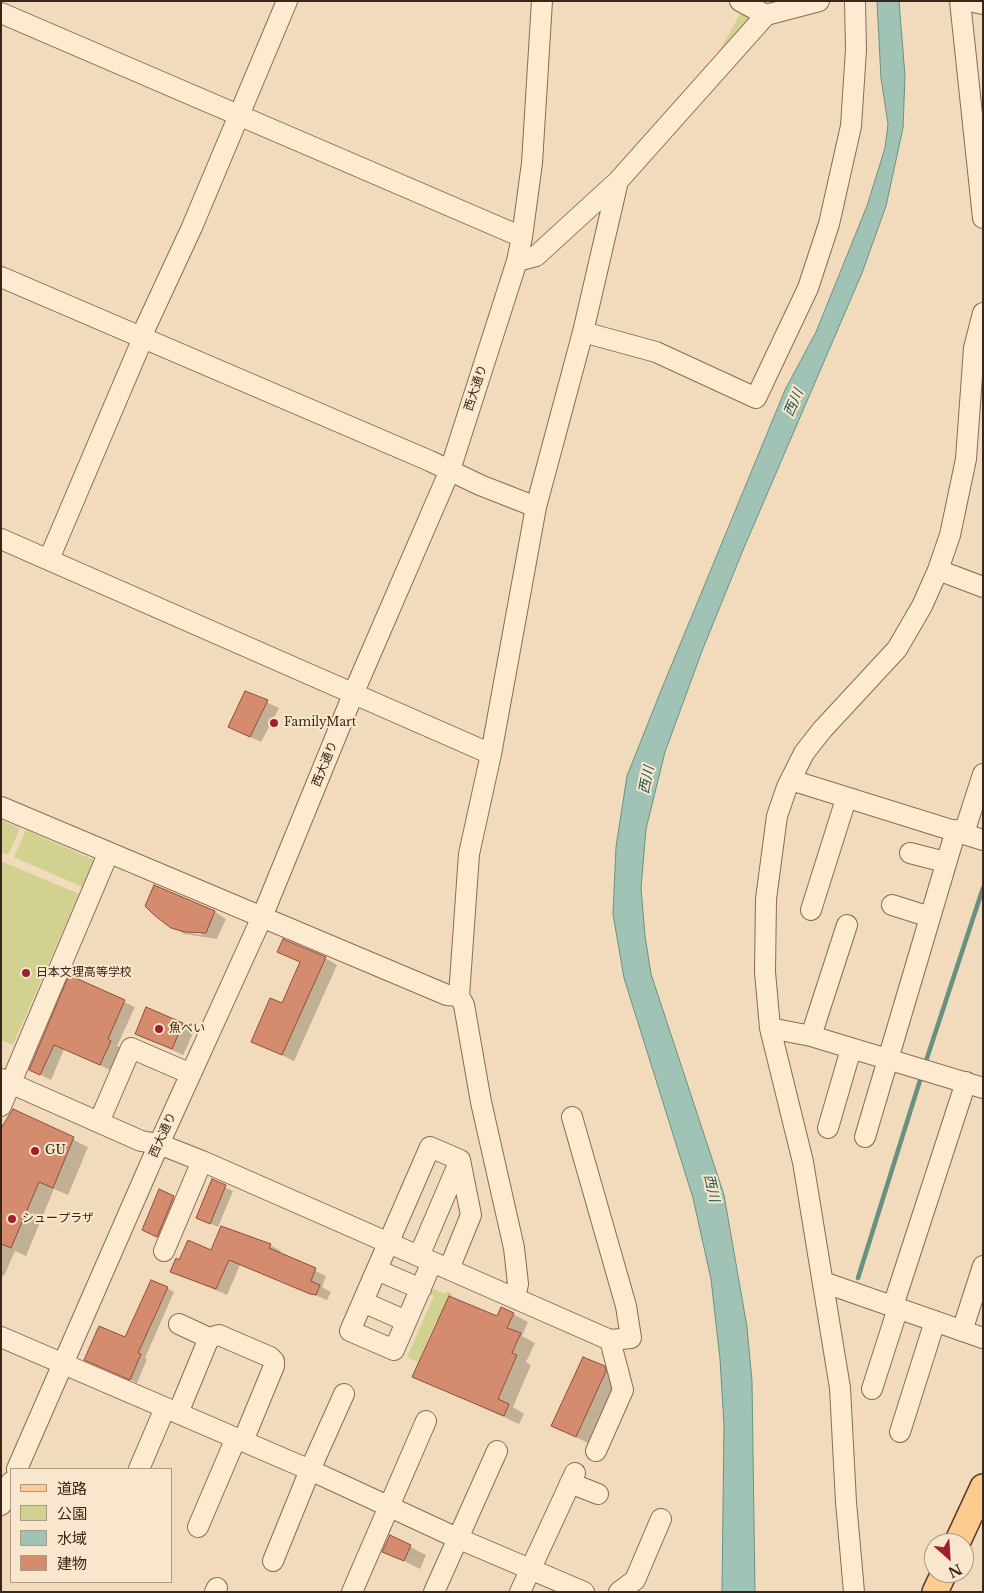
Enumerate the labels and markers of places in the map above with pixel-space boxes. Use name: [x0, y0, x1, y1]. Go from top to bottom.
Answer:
place label: FamilyMart: [284, 716, 356, 730]
marker: FamilyMart: [268, 717, 280, 729]
place label: 日本文理高等学校: [36, 966, 132, 980]
marker: 日本文理高等学校: [20, 967, 32, 979]
place label: 魚べい: [169, 1022, 205, 1036]
marker: 魚べい: [153, 1023, 165, 1035]
place label: GU: [45, 1144, 66, 1158]
marker: GU: [29, 1145, 41, 1157]
place label: シュープラザ: [22, 1212, 94, 1226]
marker: シュープラザ: [6, 1213, 18, 1225]

